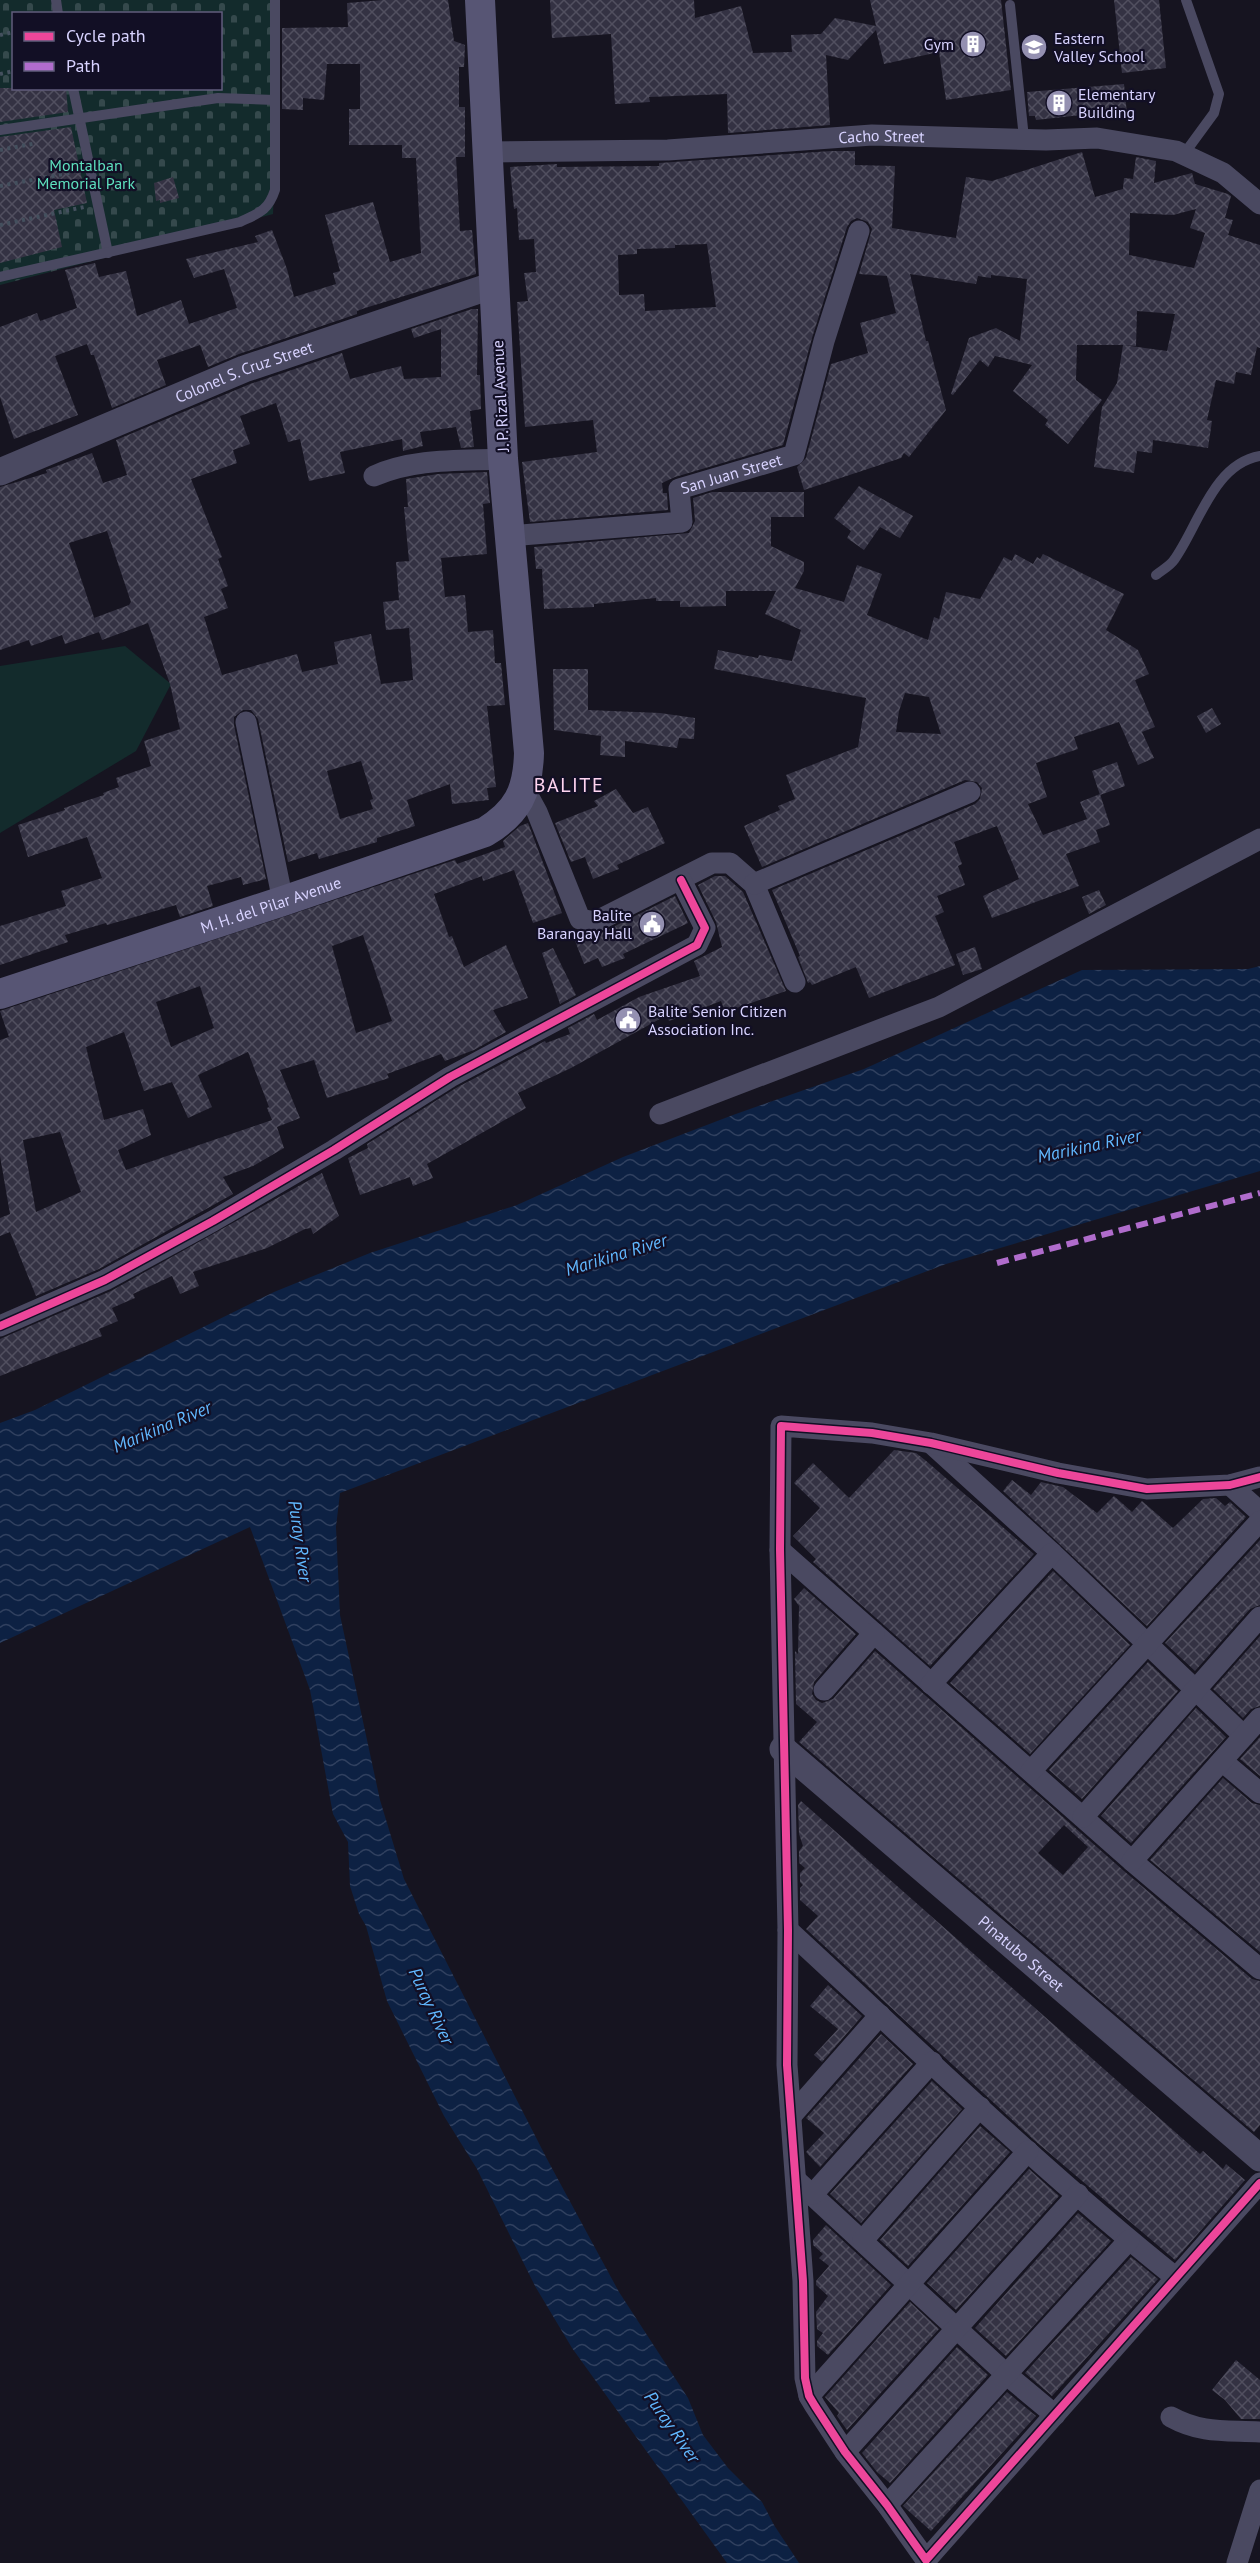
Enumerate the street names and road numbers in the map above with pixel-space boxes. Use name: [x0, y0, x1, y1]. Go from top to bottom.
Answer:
street label: Cacho Street: [838, 125, 926, 147]
street label: Colonel S. Cruz Street: [172, 336, 316, 407]
street label: J. P. Rizal Avenue: [487, 340, 513, 453]
street label: San Juan Street: [678, 449, 785, 498]
street label: M. H. del Pilar Avenue: [198, 872, 344, 938]
street label: Pinatubo Street: [974, 1911, 1069, 1996]

